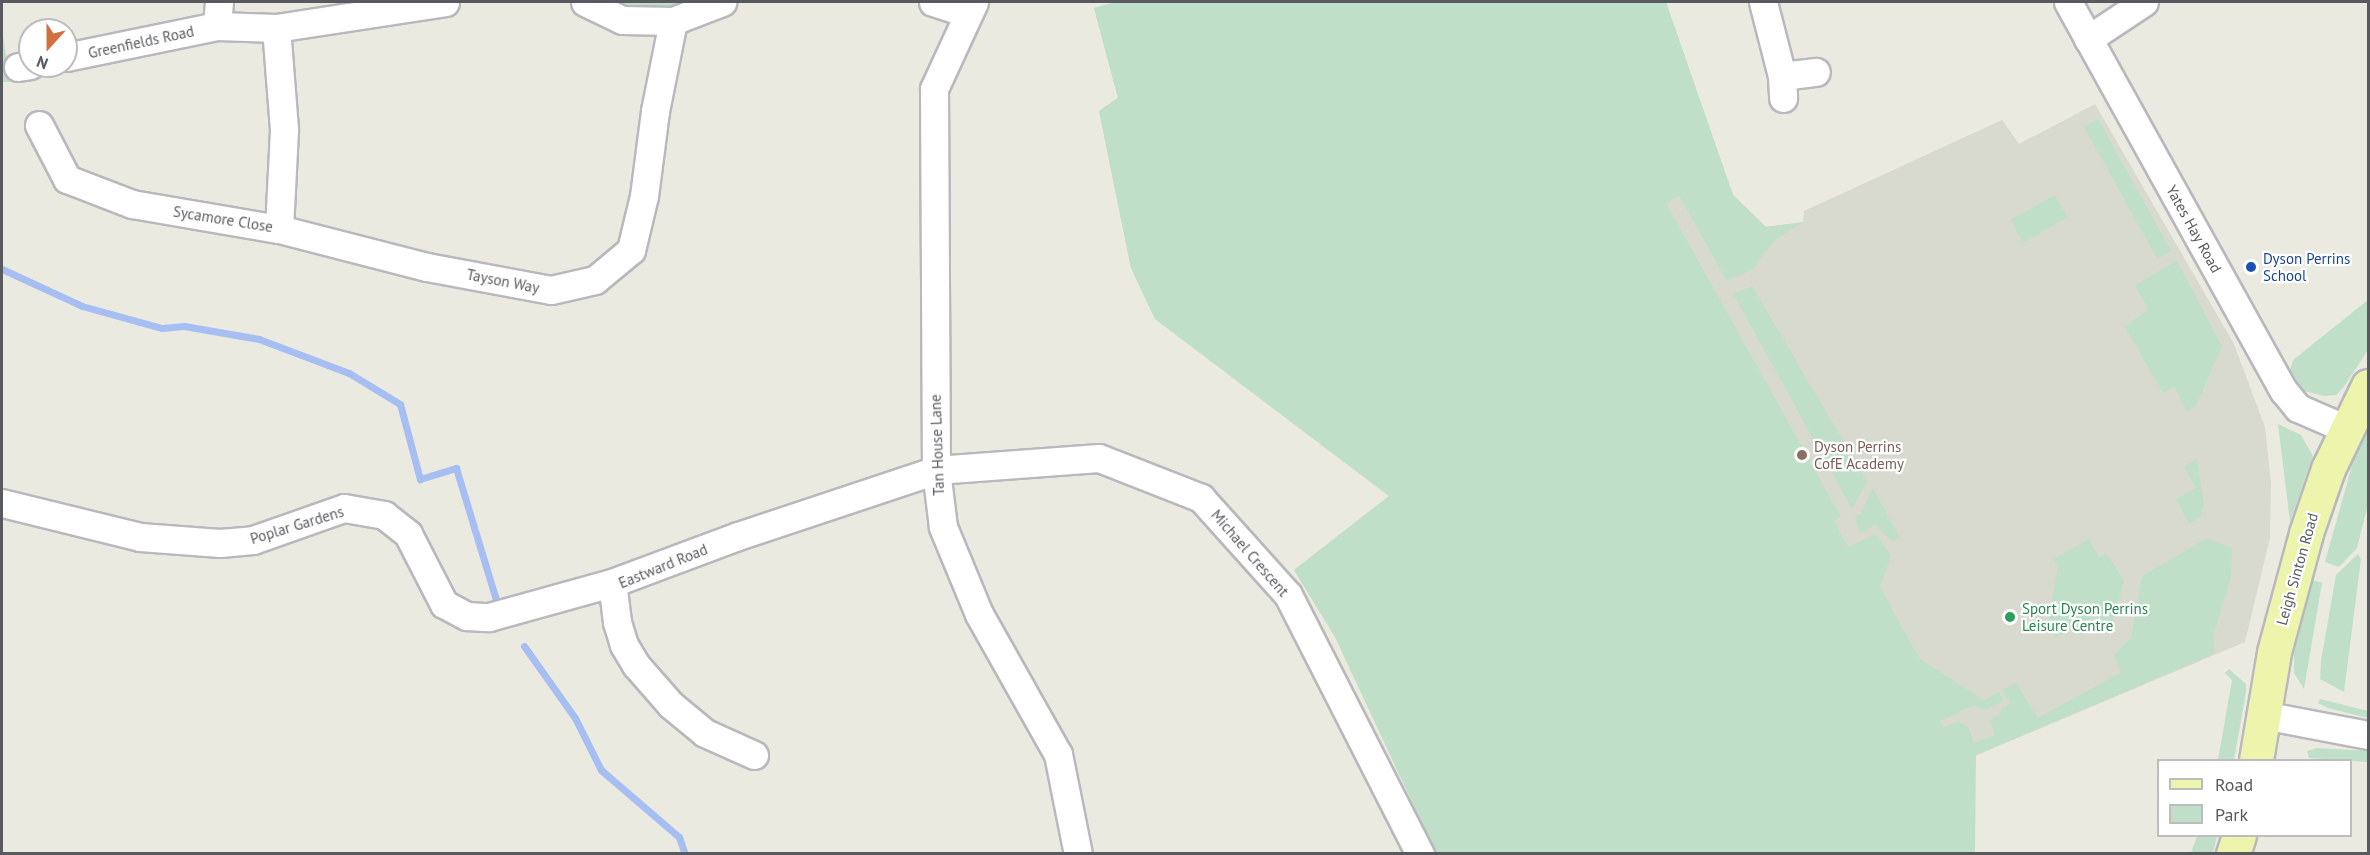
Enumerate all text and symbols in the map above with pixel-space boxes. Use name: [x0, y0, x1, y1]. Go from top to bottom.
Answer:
north arrow: [18, 18, 78, 78]
street label: Greenfields Road: [86, 22, 196, 62]
text: N: [34, 52, 51, 74]
street label: Yates Hay Road: [2162, 182, 2226, 276]
street label: Sycamore Close: [172, 202, 274, 236]
place label: Dyson Perrins School: [2263, 249, 2350, 284]
marker: Dyson Perrins School: [2244, 260, 2258, 274]
street label: Tayson Way: [465, 265, 541, 297]
street label: Tan House Lane: [926, 394, 948, 496]
place label: Dyson Perrins CofE Academy: [1814, 437, 1904, 472]
marker: Dyson Perrins CofE Academy: [1795, 448, 1809, 462]
street label: Poplar Gardens: [248, 502, 346, 548]
street label: Michael Crescent: [1207, 506, 1293, 600]
street label: Leigh Sinton Road: [2272, 511, 2322, 627]
street label: Eastward Road: [616, 540, 710, 592]
place label: Sport Dyson Perrins Leisure Centre: [2022, 599, 2148, 634]
marker: Sport Dyson Perrins Leisure Centre: [2003, 610, 2017, 624]
legend: [2157, 759, 2352, 837]
text: Road: [2215, 773, 2253, 796]
text: Park: [2215, 803, 2248, 826]

